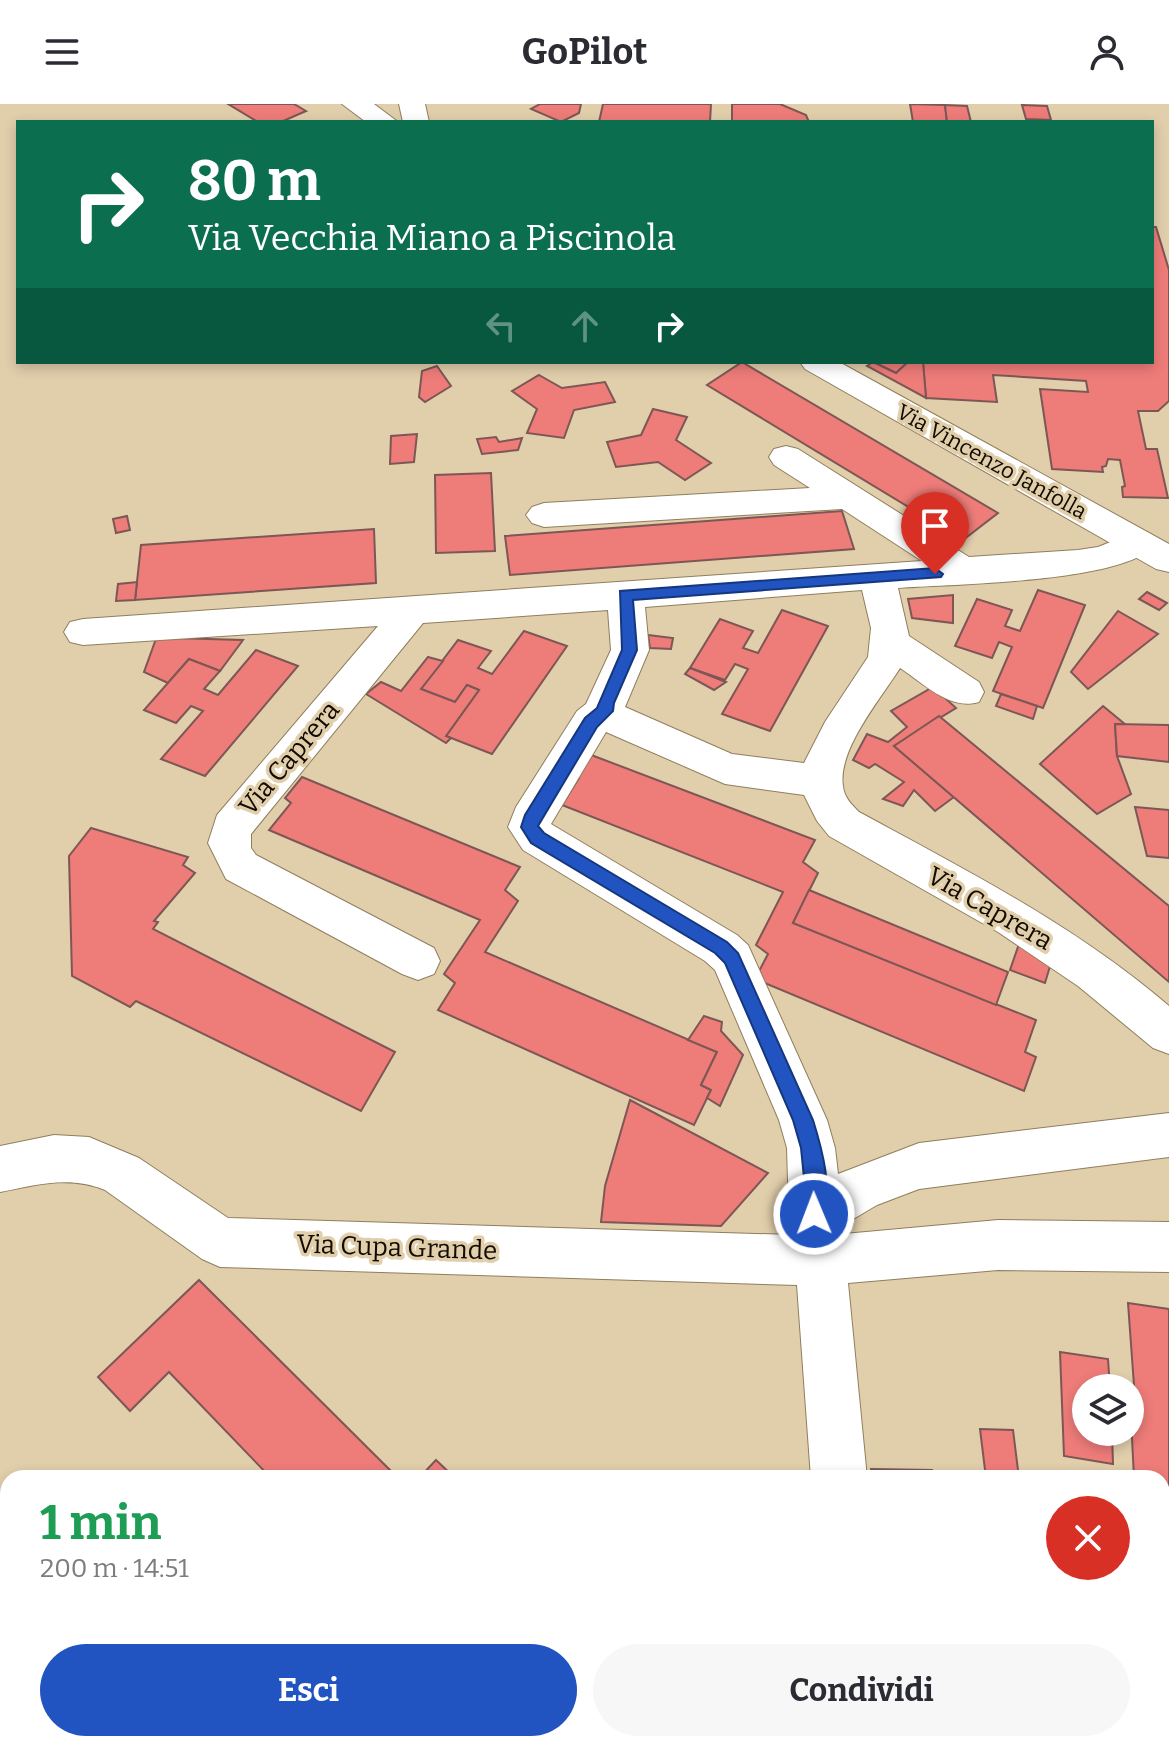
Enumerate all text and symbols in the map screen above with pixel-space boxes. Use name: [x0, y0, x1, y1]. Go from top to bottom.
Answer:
icon: menu: [40, 30, 84, 74]
text: GoPilot: [521, 30, 648, 74]
icon: person: [1085, 30, 1129, 74]
text: 80 m: [188, 148, 321, 215]
icon: right: [56, 152, 160, 256]
text: Via Vecchia Miano a Piscinola: [188, 216, 676, 260]
icon: left: [479, 304, 523, 348]
icon: ahead: [563, 304, 607, 348]
icon: right: [647, 304, 691, 348]
street label: Via Vincenzo Janfolla: [892, 398, 1092, 525]
pin: [901, 492, 969, 574]
icon: arrive: [913, 504, 957, 548]
street label: Via Caprera: [233, 695, 346, 822]
street label: Via Caprera: [922, 860, 1058, 957]
position arrow: [772, 1172, 856, 1256]
street label: Via Cupa Grande: [296, 1229, 498, 1266]
map controls: [1072, 1374, 1144, 1446]
button: layers: [1072, 1374, 1144, 1446]
text: 1 min: [40, 1494, 161, 1552]
button: close: [1046, 1496, 1130, 1580]
text: 200 m · 14:51: [40, 1553, 189, 1584]
button: Esci: [40, 1644, 577, 1736]
button: Condividi: [593, 1644, 1130, 1736]

